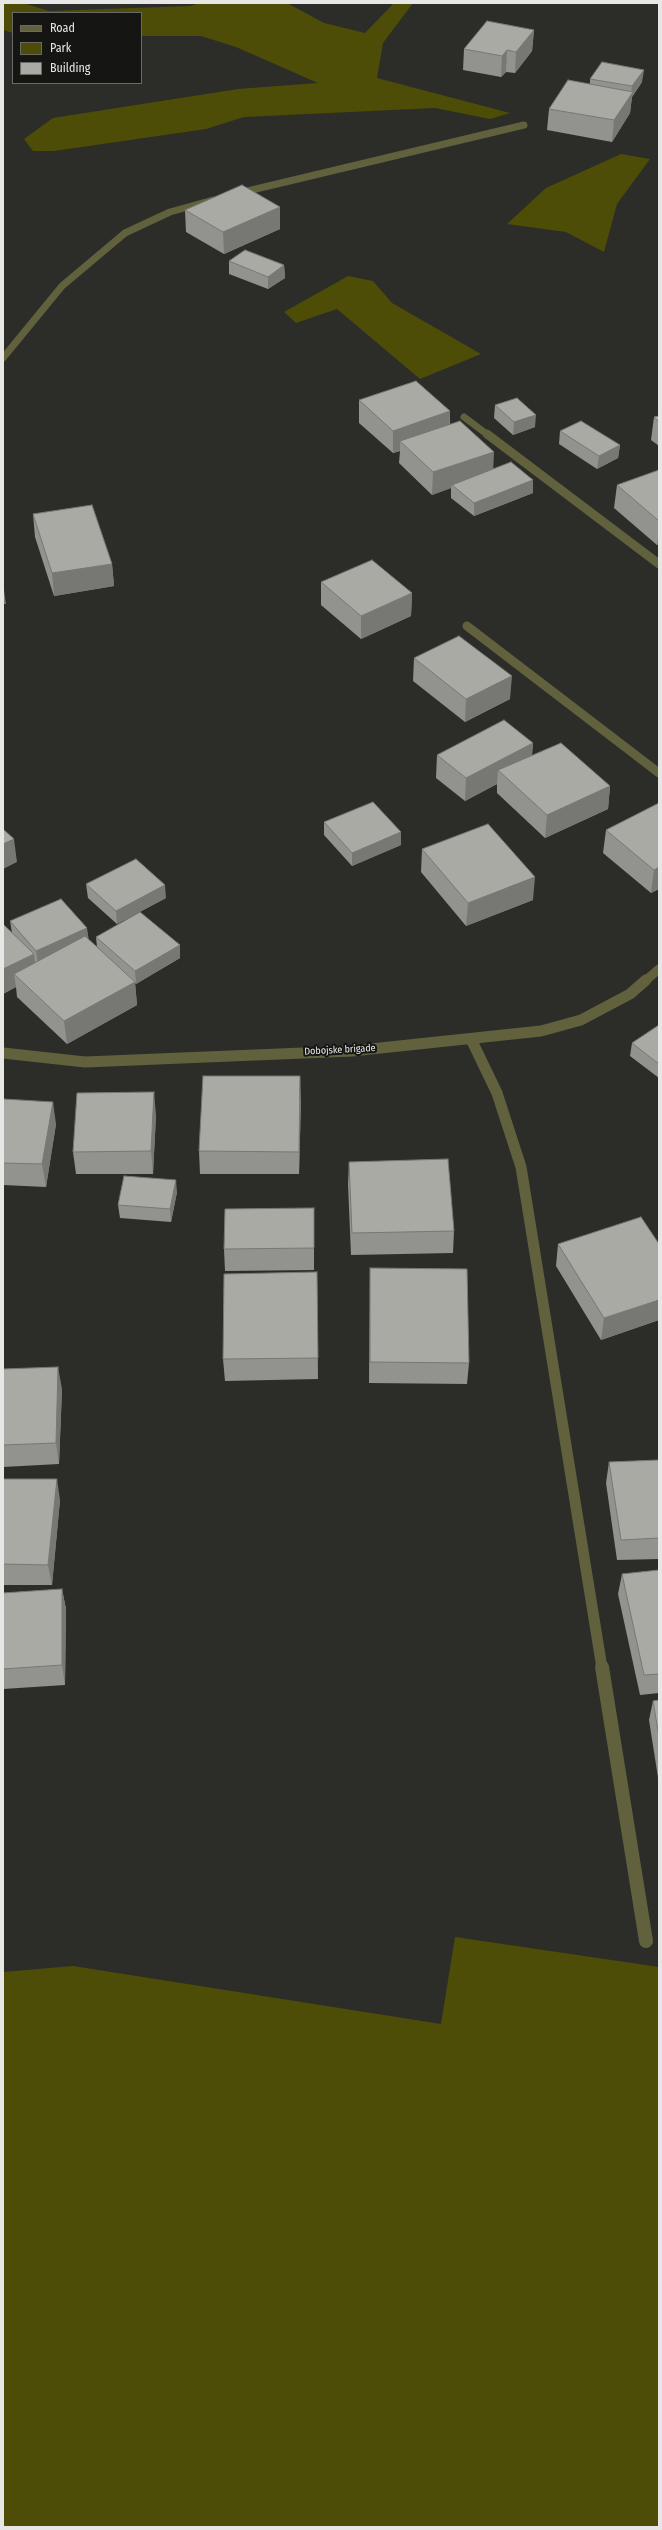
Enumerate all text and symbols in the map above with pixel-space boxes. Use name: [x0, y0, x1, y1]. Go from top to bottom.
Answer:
legend: [12, 12, 142, 84]
text: Road: [50, 21, 75, 35]
text: Park: [50, 41, 71, 55]
text: Building: [50, 61, 90, 75]
street label: Dobojske brigade: [304, 1042, 376, 1058]

